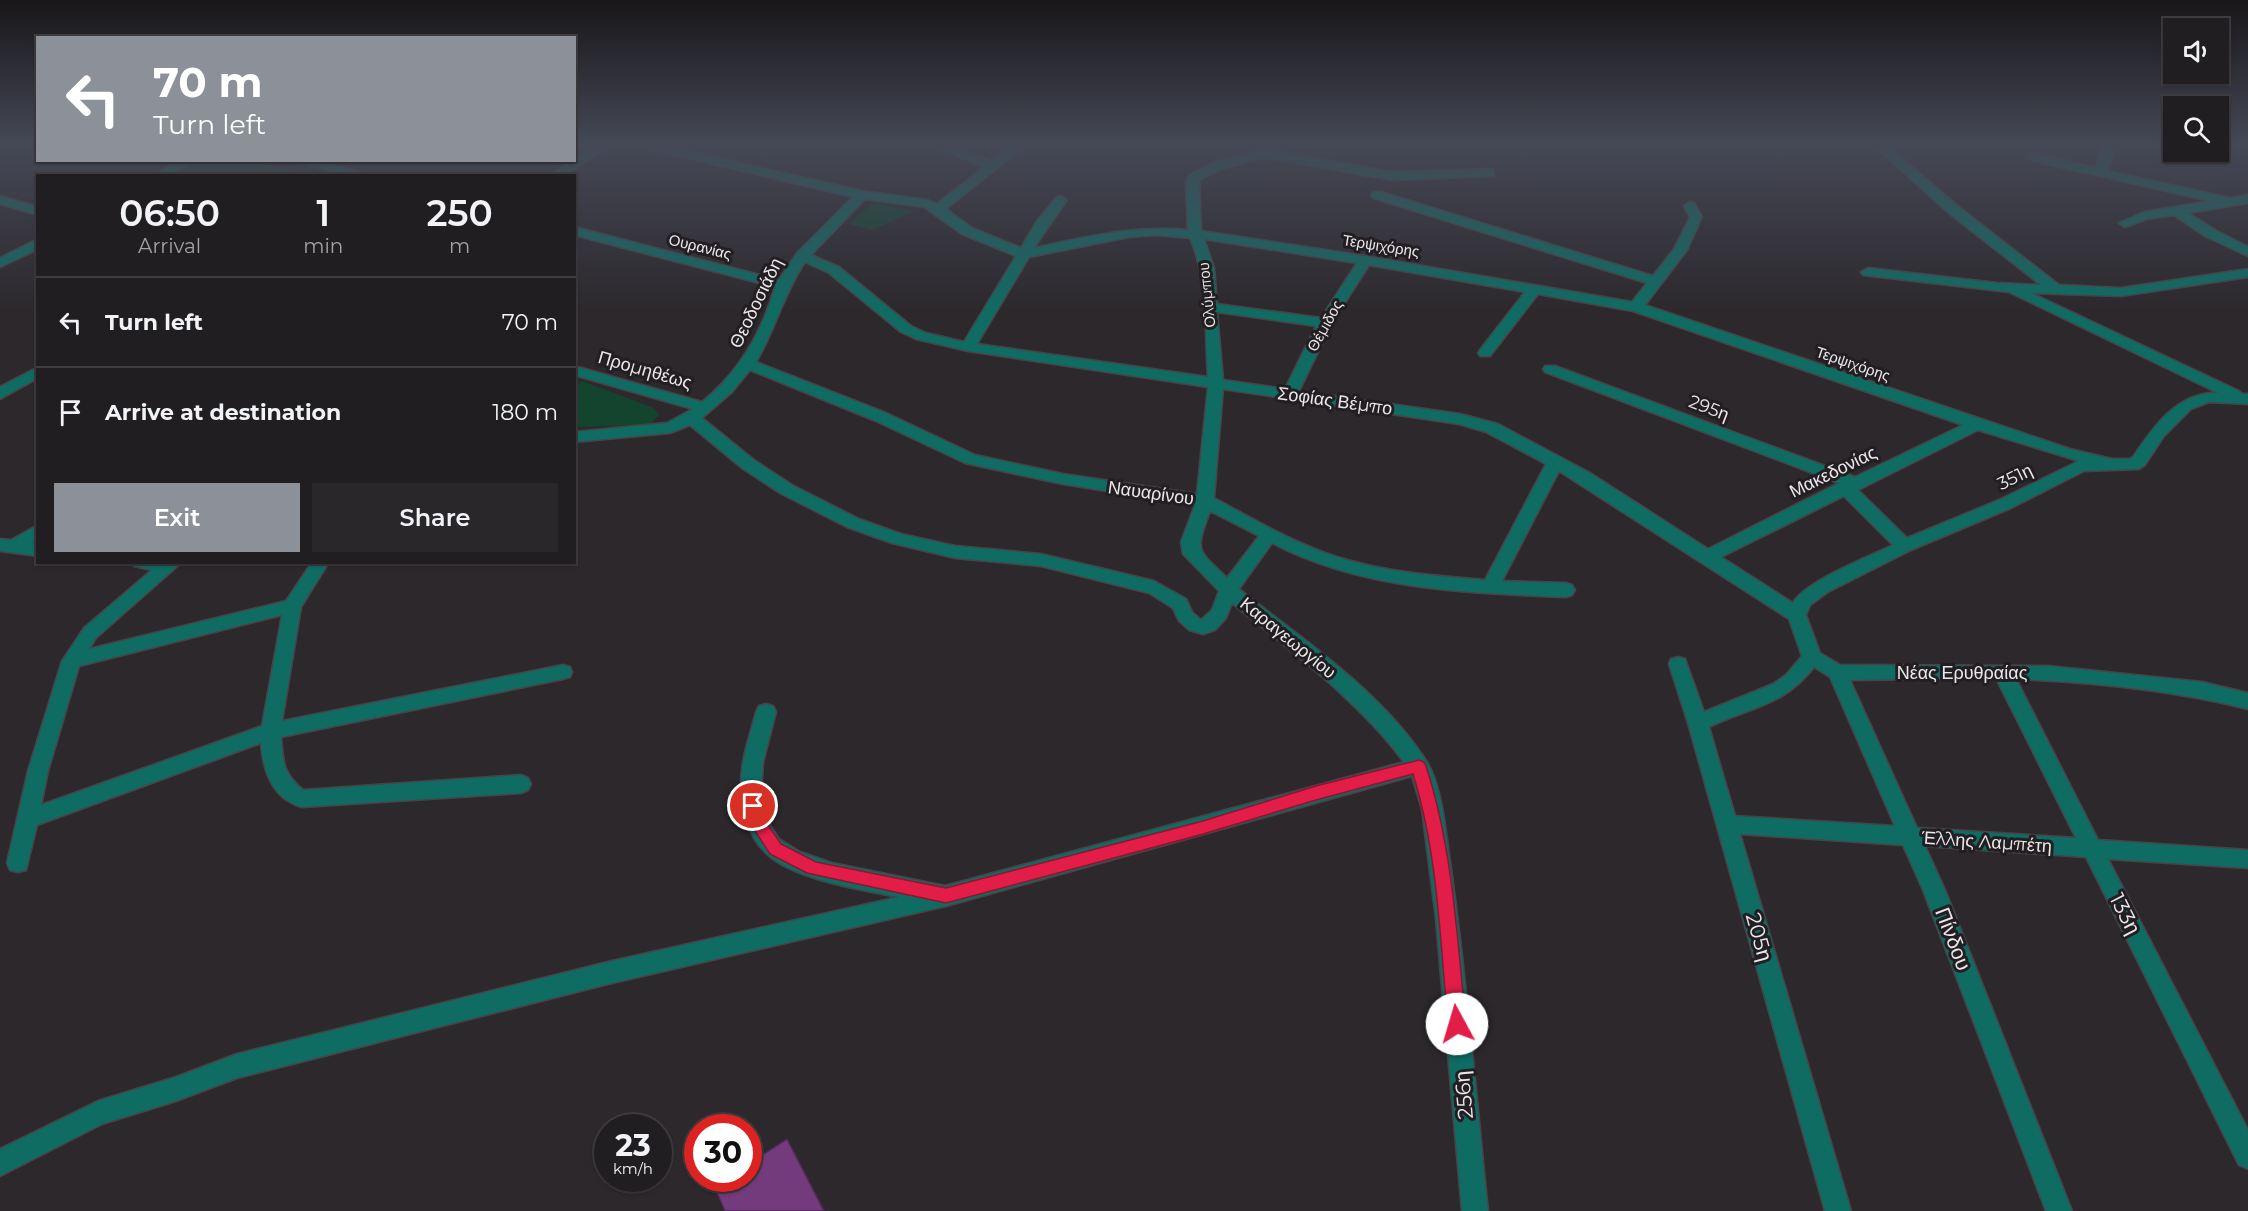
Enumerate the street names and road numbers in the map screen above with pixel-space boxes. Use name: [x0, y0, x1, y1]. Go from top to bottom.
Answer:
street label: Ουρανίας: [667, 230, 733, 263]
street label: Τερψιχόρης: [1341, 230, 1421, 261]
street label: Θεοδοσιάδη: [725, 254, 787, 352]
street label: Ολύμπου: [1194, 261, 1219, 329]
street label: Θέμιδος: [1303, 297, 1346, 355]
street label: Τερψιχόρης: [1814, 342, 1893, 385]
street label: Προμηθέως: [596, 346, 695, 394]
street label: Σοφίας Βέμπο: [1276, 382, 1394, 420]
street label: 295η: [1686, 390, 1732, 426]
street label: Μακεδονίας: [1786, 441, 1881, 503]
street label: 351η: [1994, 459, 2036, 495]
street label: Ναυαρίνου: [1107, 476, 1195, 510]
street label: Καραγεωργίου: [1236, 593, 1340, 683]
street label: Νέας Ερυθραίας: [1897, 662, 2028, 684]
street label: Έλλης Λαμπέτη: [1920, 826, 2053, 858]
street label: 133η: [2105, 889, 2146, 939]
street label: Πίνδου: [1930, 904, 1977, 974]
street label: 205η: [1741, 910, 1778, 964]
street label: 256η: [1449, 1070, 1478, 1120]

